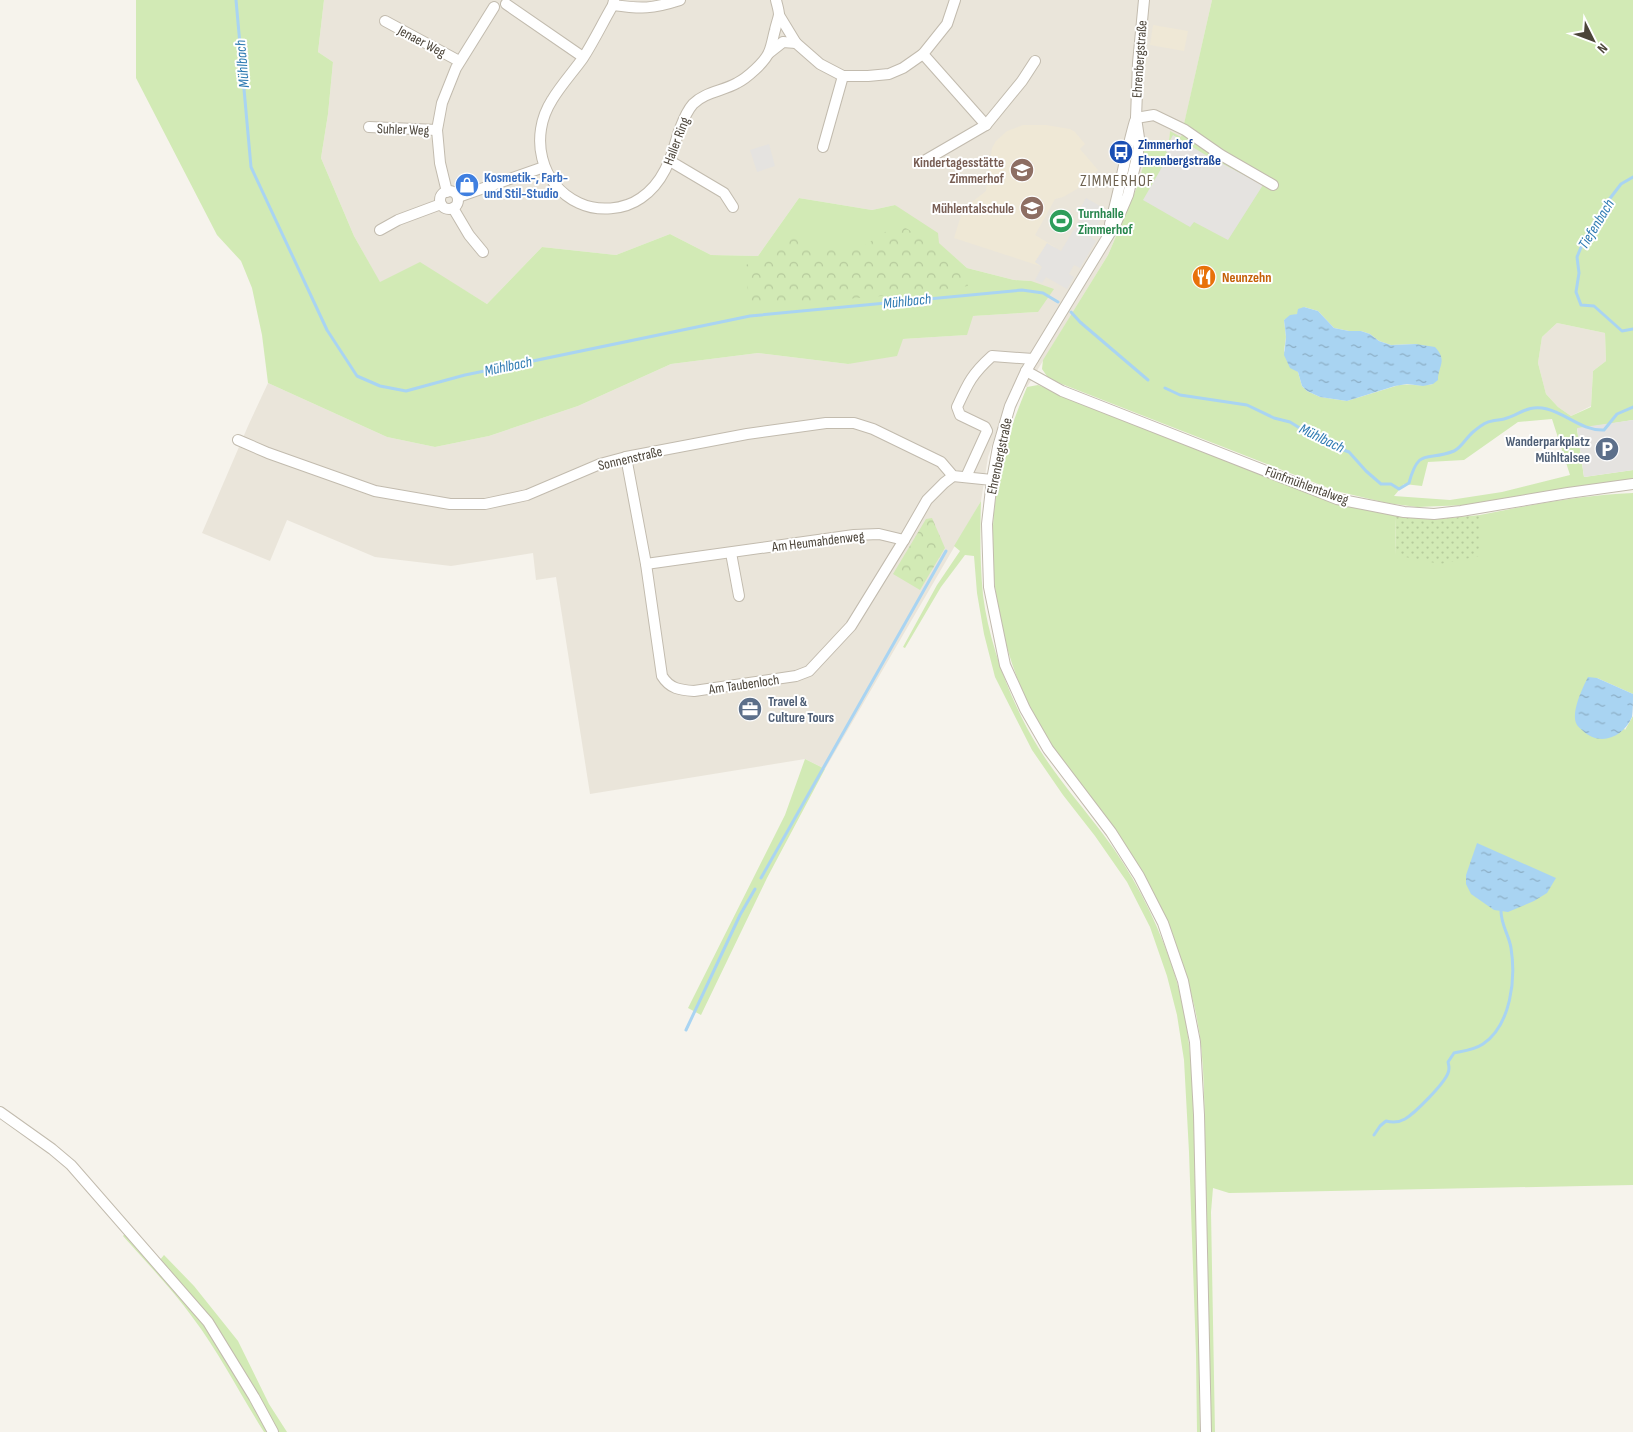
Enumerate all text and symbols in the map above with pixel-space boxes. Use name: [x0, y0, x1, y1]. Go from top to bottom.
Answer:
north arrow: [1568, 15, 1618, 65]
street label: Ehrenbergstraße: [1128, 20, 1151, 98]
street label: Jenaer Weg: [394, 21, 449, 61]
water label: Mühlbach: [231, 39, 254, 89]
text: N: [1593, 40, 1611, 57]
street label: Haller Ring: [660, 114, 694, 168]
street label: Suhler Weg: [376, 120, 430, 139]
place label: Zimmerhof Ehrenbergstraße: [1138, 136, 1221, 169]
bus stop icon: Zimmerhof Ehrenbergstraße: [1108, 139, 1134, 165]
place label: Kindertagesstätte Zimmerhof: [913, 154, 1005, 187]
school or university icon: Kindertagesstätte Zimmerhof: [1009, 157, 1035, 183]
place label: Kosmetik-, Farb- und Stil-Studio: [484, 169, 568, 202]
shop icon: Kosmetik-, Farb- und Stil-Studio: [454, 172, 480, 198]
district label: ZIMMERHOF: [1080, 172, 1154, 191]
school or university icon: Mühlentalschule: [1019, 195, 1045, 221]
water label: Tiefenbach: [1574, 196, 1619, 253]
place label: Mühlentalschule: [932, 200, 1014, 217]
place label: Turnhalle Zimmerhof: [1078, 205, 1133, 238]
sports icon: Turnhalle Zimmerhof: [1048, 208, 1074, 234]
restaurant icon: Neunzehn: [1191, 264, 1217, 290]
place label: Neunzehn: [1222, 269, 1271, 286]
water label: Mühlbach: [882, 290, 932, 313]
water label: Mühlbach: [483, 352, 534, 381]
street label: Ehrenbergstraße: [983, 416, 1016, 496]
water label: Mühlbach: [1296, 419, 1348, 458]
place label: Wanderparkplatz Mühltalsee: [1506, 433, 1591, 466]
parking icon: Wanderparkplatz Mühltalsee: [1594, 436, 1620, 462]
street label: Sonnenstraße: [596, 443, 664, 474]
street label: Fünfmühlentalweg: [1263, 463, 1351, 509]
street label: Am Heumahdenweg: [770, 527, 866, 556]
street label: Am Taubenloch: [707, 671, 780, 698]
place label: Travel & Culture Tours: [768, 693, 834, 726]
office icon: Travel & Culture Tours: [737, 696, 763, 722]

